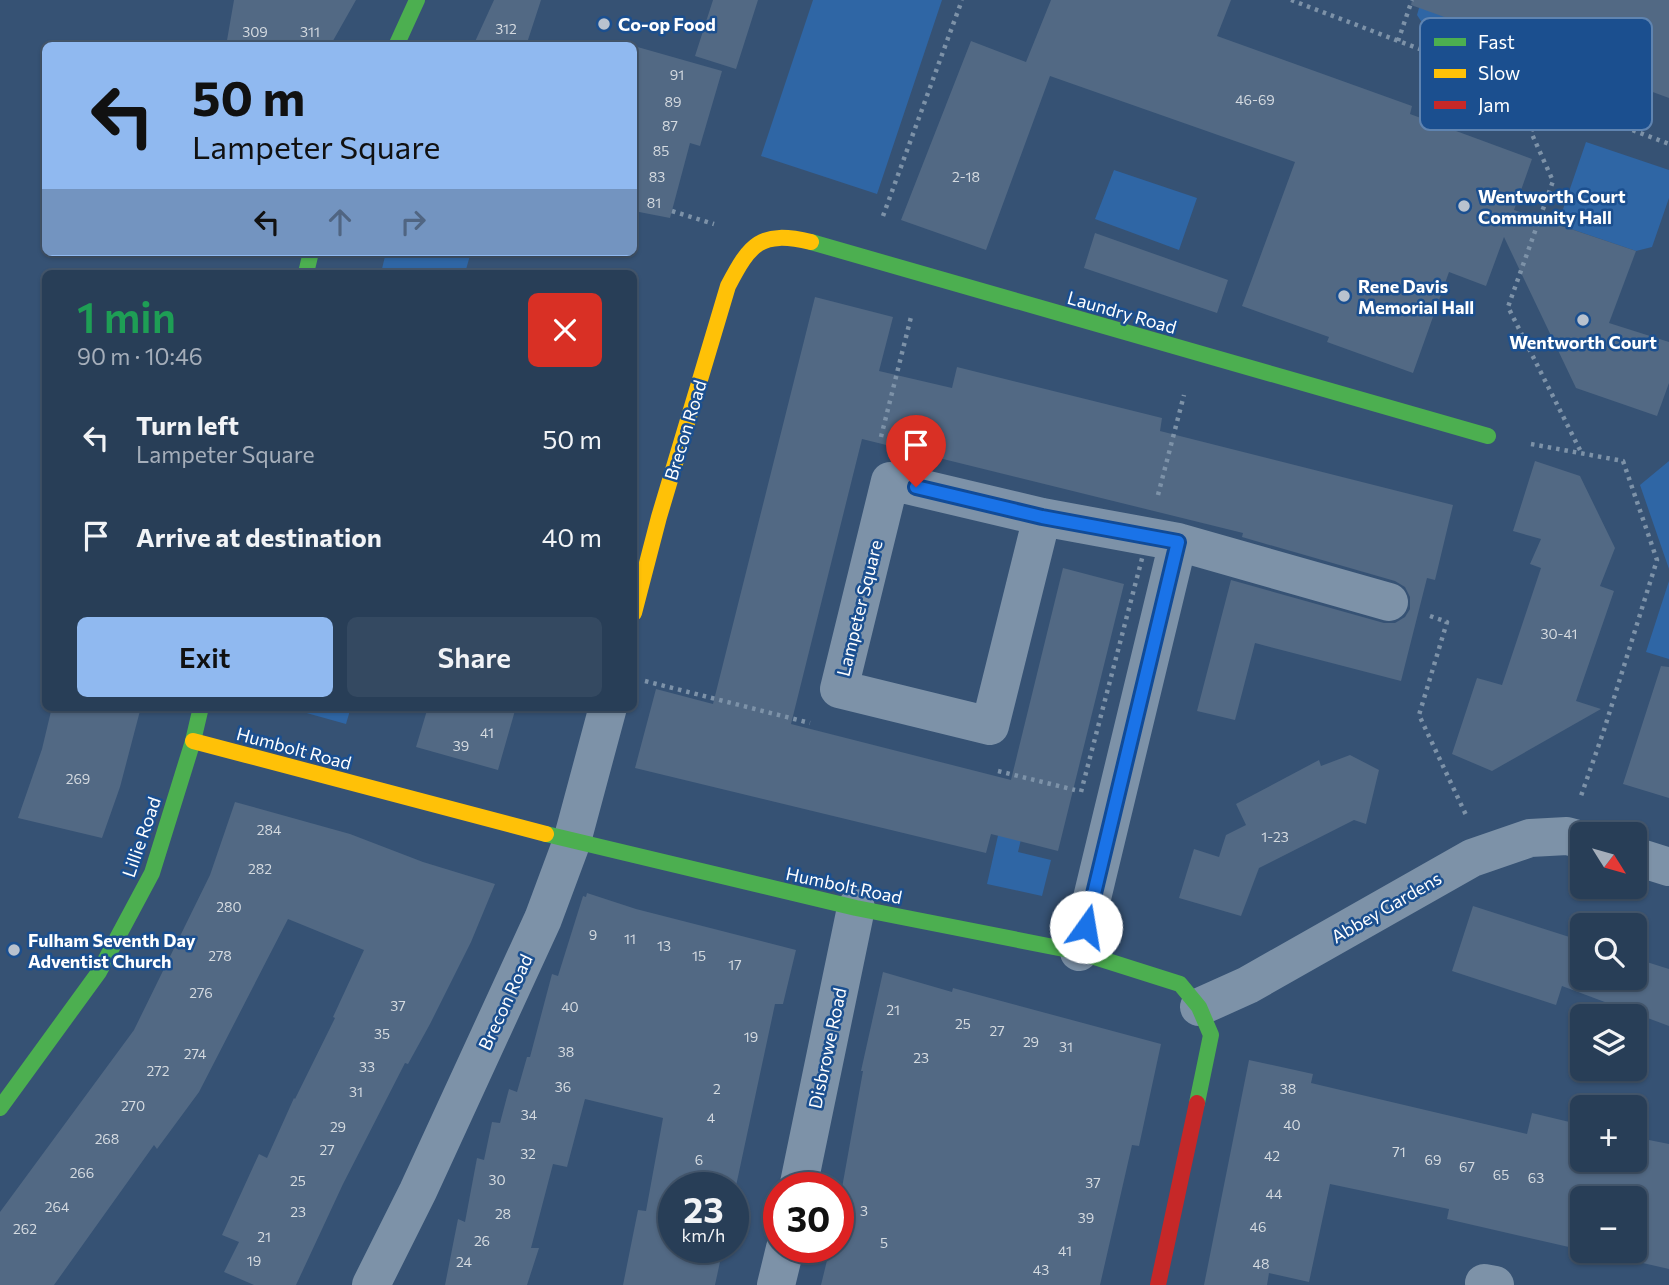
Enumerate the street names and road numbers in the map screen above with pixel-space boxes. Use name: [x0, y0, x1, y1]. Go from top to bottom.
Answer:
street label: Laundry Road: [1065, 286, 1179, 338]
street label: Brecon Road: [659, 377, 711, 483]
street label: Lampeter Square: [831, 538, 887, 678]
street label: Humbolt Road: [234, 722, 354, 774]
street label: Lillie Road: [117, 794, 165, 880]
street label: Humbolt Road: [784, 862, 904, 908]
street label: Abbey Gardens: [1327, 867, 1445, 947]
street label: Brecon Road: [473, 950, 537, 1054]
street label: Disbrowe Road: [803, 986, 851, 1110]

